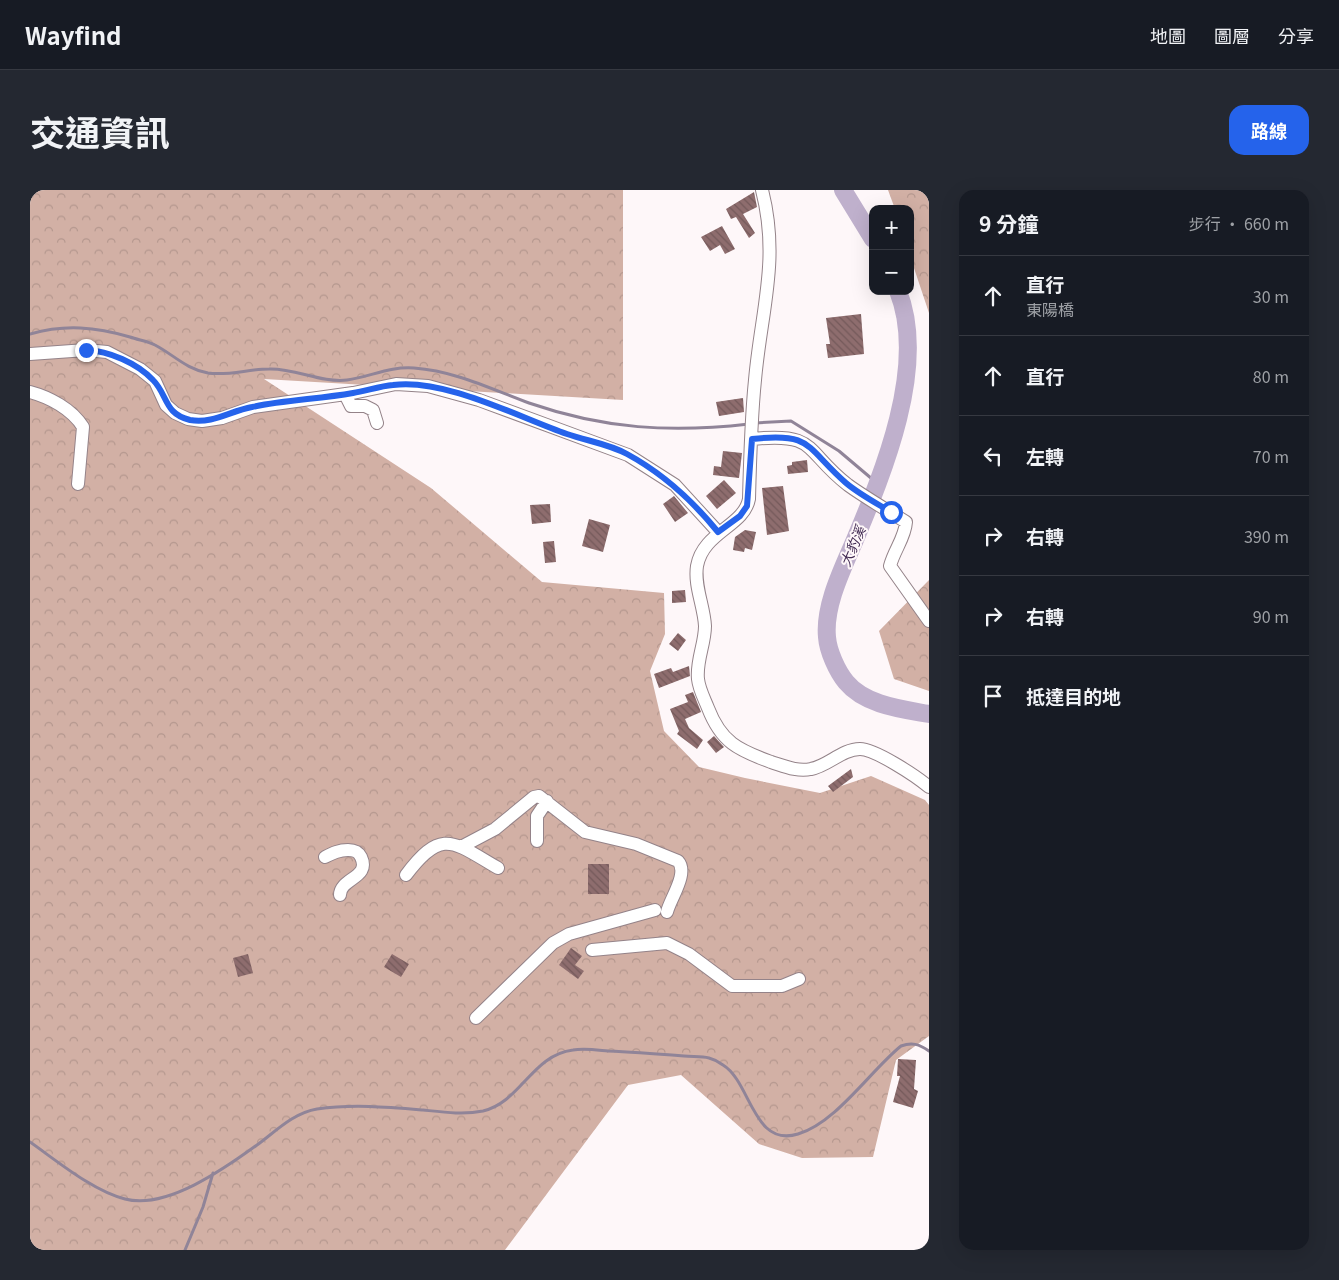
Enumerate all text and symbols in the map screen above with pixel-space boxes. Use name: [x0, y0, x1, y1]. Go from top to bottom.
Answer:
text: Wayfind: [25, 17, 121, 52]
text: 地圖: [1150, 22, 1186, 48]
text: 圖層: [1214, 22, 1250, 48]
text: 分享: [1278, 22, 1314, 48]
text: 交通資訊: [30, 105, 170, 156]
button: 路線: [1229, 105, 1309, 155]
map controls: [869, 205, 914, 295]
button: +: [869, 205, 914, 250]
text: 9 分鐘: [979, 208, 1038, 238]
text: 步行 · 660 m: [1189, 211, 1289, 235]
button: −: [869, 250, 914, 295]
text: 直行: [1026, 270, 1064, 297]
icon: ahead: [979, 282, 1007, 310]
text: 30 m: [1253, 284, 1289, 308]
text: 東陽橋: [1026, 297, 1074, 321]
route end: [75, 339, 98, 362]
icon: ahead: [979, 362, 1007, 390]
text: 直行: [1026, 362, 1064, 389]
text: 80 m: [1253, 364, 1289, 388]
icon: left: [979, 442, 1007, 470]
text: 左轉: [1026, 442, 1064, 469]
text: 70 m: [1253, 444, 1289, 468]
route start: [880, 501, 903, 524]
water label: 大豹溪: [835, 521, 870, 569]
icon: right: [979, 522, 1007, 550]
text: 右轉: [1026, 522, 1064, 549]
text: 390 m: [1244, 524, 1289, 548]
icon: right: [979, 602, 1007, 630]
text: 右轉: [1026, 602, 1064, 629]
text: 90 m: [1253, 604, 1289, 628]
icon: arrive: [979, 682, 1007, 710]
text: 抵達目的地: [1026, 682, 1121, 709]

